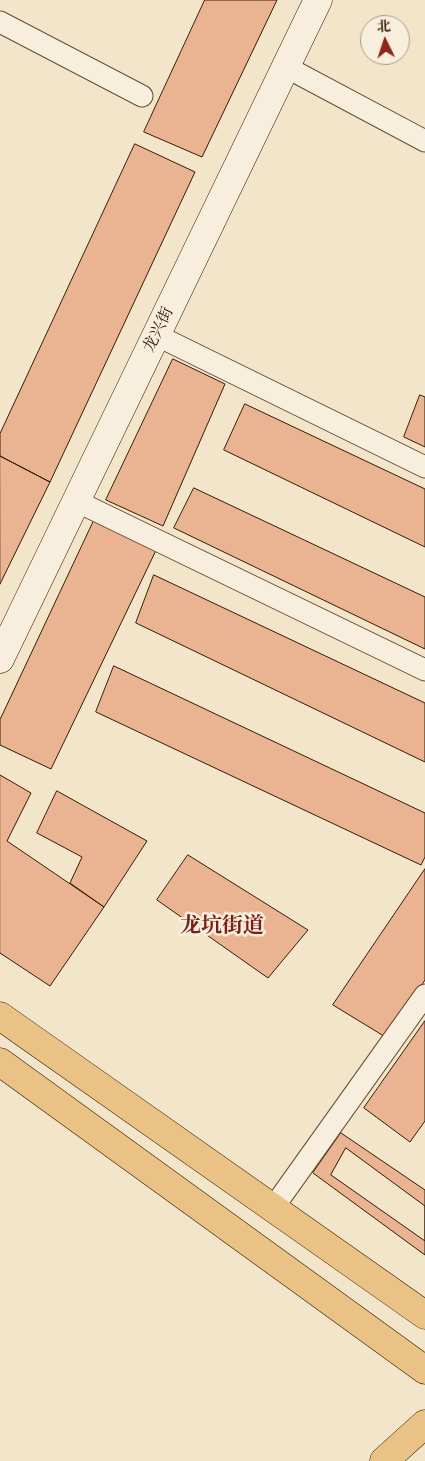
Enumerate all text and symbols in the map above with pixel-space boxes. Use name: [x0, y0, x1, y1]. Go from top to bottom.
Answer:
north arrow: [360, 15, 410, 65]
text: 北: [376, 16, 392, 36]
street label: 龙兴街: [140, 304, 178, 356]
district label: 龙坑街道: [180, 914, 264, 940]

